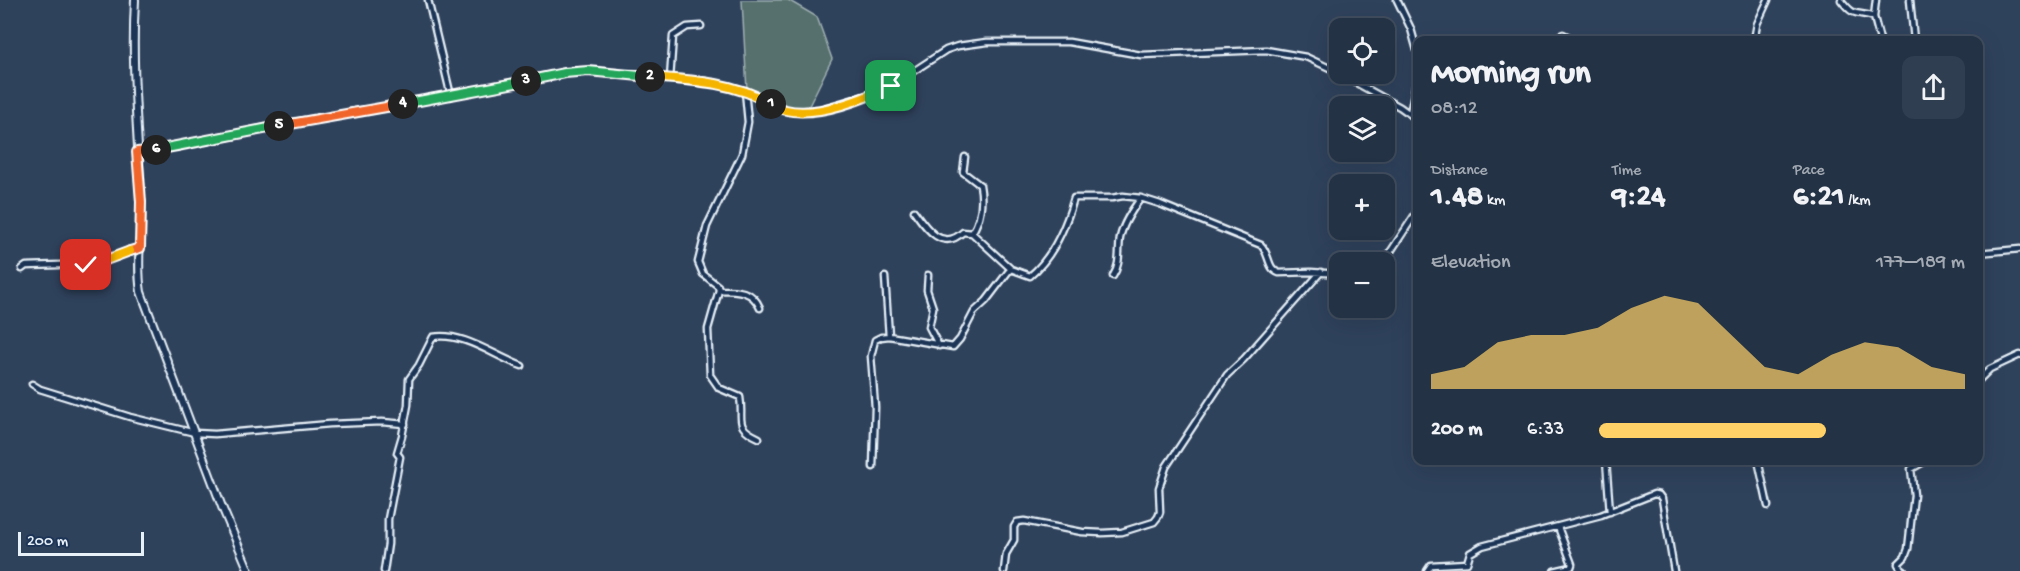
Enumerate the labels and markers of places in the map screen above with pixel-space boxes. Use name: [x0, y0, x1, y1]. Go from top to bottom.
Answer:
pin: [865, 60, 916, 111]
pin: 2: [635, 62, 665, 92]
pin: 3: [511, 66, 541, 96]
pin: 4: [388, 89, 418, 119]
pin: 1: [756, 89, 786, 119]
pin: 5: [264, 111, 294, 141]
pin: 6: [141, 135, 171, 165]
pin: [60, 239, 111, 290]

